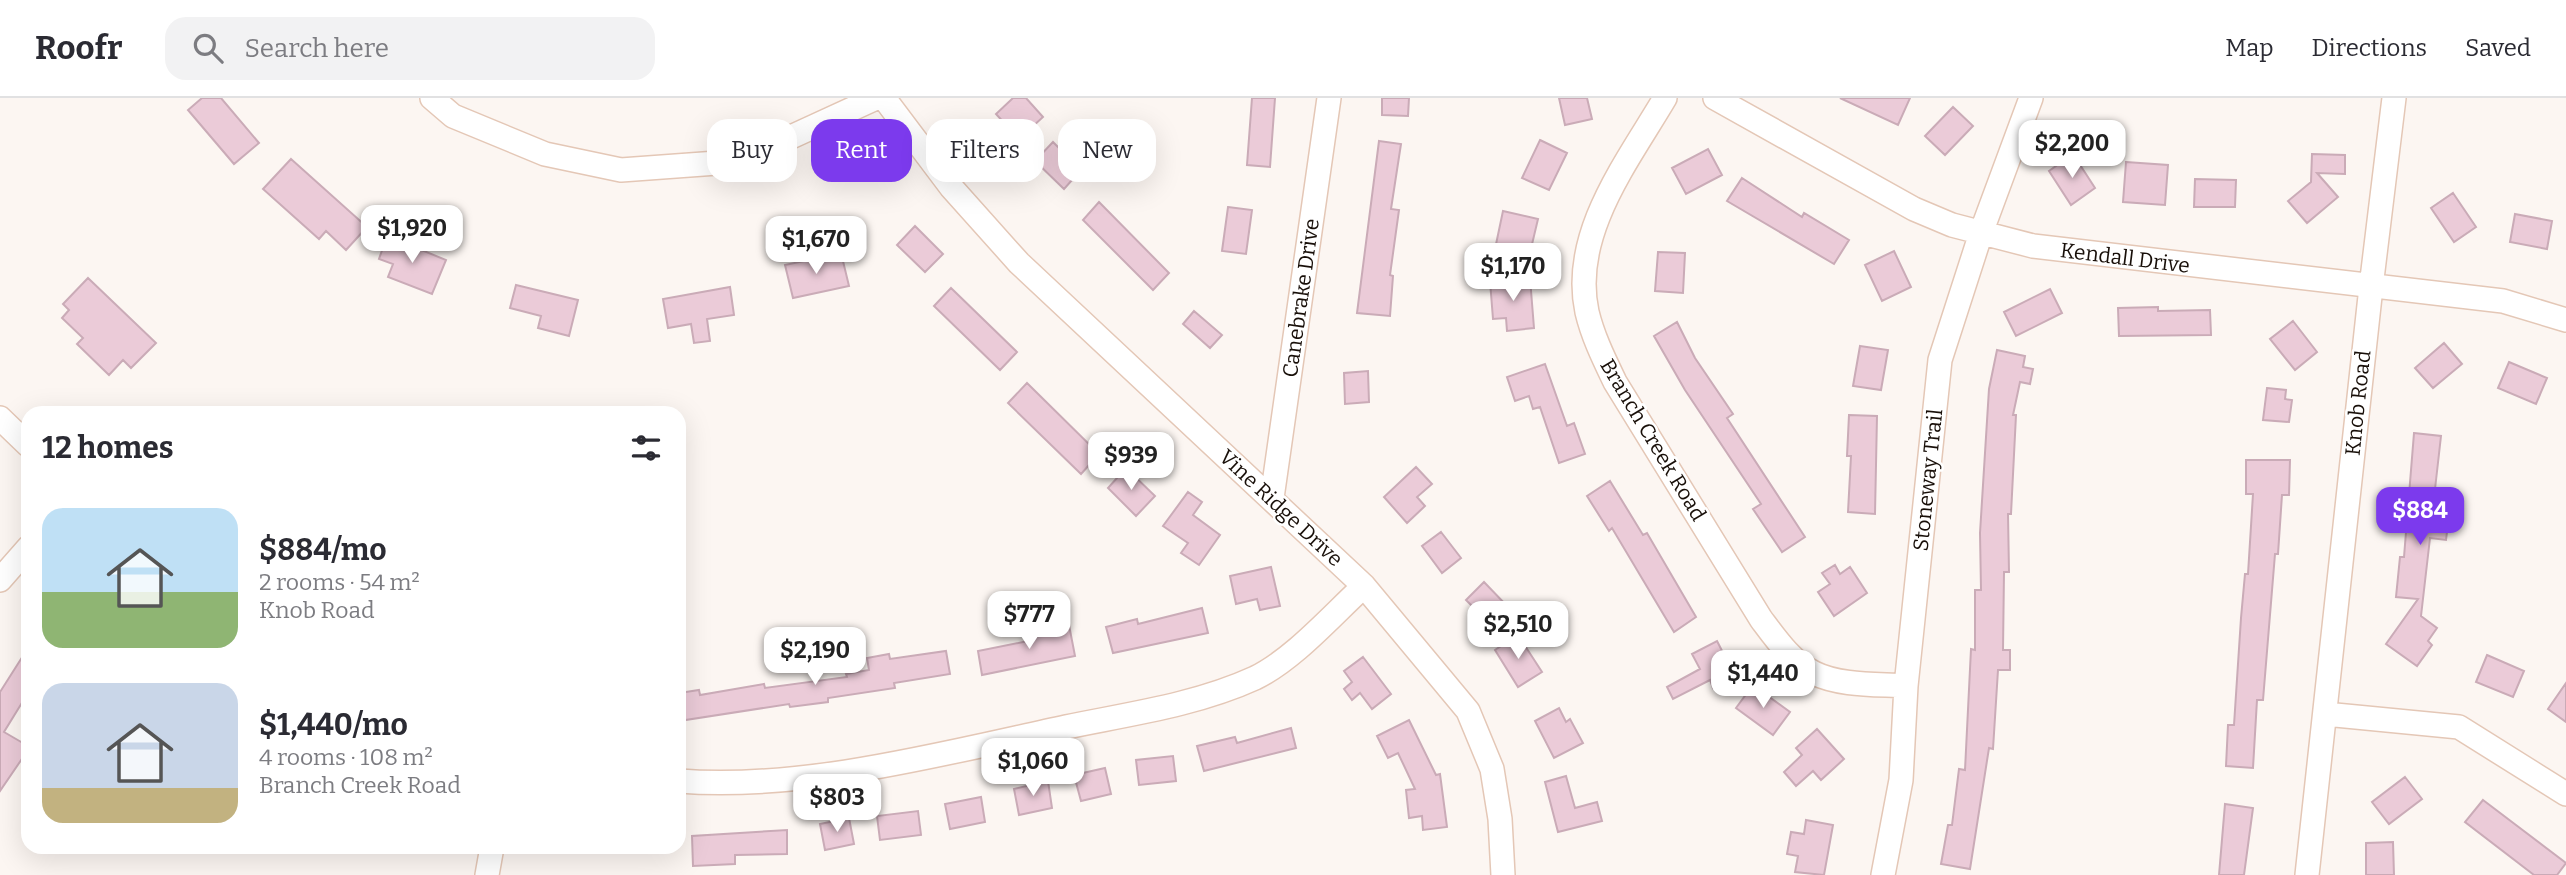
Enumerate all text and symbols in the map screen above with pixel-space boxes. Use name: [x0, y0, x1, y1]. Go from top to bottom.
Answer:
search box: [165, 17, 655, 80]
text: Roofr: [35, 28, 123, 68]
icon: search: [189, 29, 227, 67]
text: Search here: [245, 33, 389, 64]
text: Map: [2225, 34, 2274, 62]
text: Directions: [2312, 34, 2427, 62]
text: Saved: [2465, 34, 2531, 62]
chip: Buy: [707, 119, 797, 182]
chip: Rent: [811, 119, 912, 182]
chip: Filters: [926, 119, 1044, 182]
chip: New: [1058, 119, 1156, 182]
pin: $2,200: [2015, 120, 2129, 180]
text: $2,200: [2035, 129, 2109, 157]
pin: $1,920: [355, 206, 469, 265]
text: $1,920: [377, 214, 447, 242]
pin: $1,670: [759, 216, 873, 276]
street label: Canebrake Drive: [1277, 217, 1325, 379]
text: $1,670: [782, 225, 850, 253]
street label: Kendall Drive: [2059, 237, 2191, 279]
pin: $1,170: [1456, 244, 1570, 303]
text: $1,170: [1480, 252, 1546, 280]
street label: Knob Road: [2340, 349, 2376, 457]
street label: Branch Creek Road: [1594, 354, 1712, 526]
street label: Stoneway Trail: [1908, 408, 1948, 552]
icon: filters: [627, 429, 665, 467]
text: 12 homes: [42, 430, 173, 466]
pin: $939: [1090, 432, 1172, 492]
text: $939: [1104, 441, 1158, 469]
street label: Vine Ridge Drive: [1214, 444, 1348, 572]
pin: $884: [2379, 488, 2461, 547]
text: $884: [2392, 496, 2448, 524]
text: $884/mo: [259, 532, 387, 568]
icon: home: [98, 536, 182, 620]
text: 2 rooms · 54 m²: [259, 568, 420, 596]
pin: $777: [988, 592, 1070, 651]
text: Knob Road: [259, 596, 375, 624]
text: $777: [1003, 600, 1055, 628]
pin: $2,510: [1461, 602, 1575, 661]
text: $2,510: [1483, 610, 1553, 638]
pin: $2,190: [758, 628, 872, 687]
text: $2,190: [780, 636, 850, 664]
pin: $1,440: [1706, 650, 1820, 710]
text: $1,440: [1727, 659, 1799, 687]
text: $1,440/mo: [259, 707, 408, 743]
icon: home: [98, 711, 182, 795]
pin: $1,060: [976, 738, 1090, 798]
text: 4 rooms · 108 m²: [259, 743, 433, 771]
text: $1,060: [997, 747, 1069, 775]
text: Branch Creek Road: [259, 771, 461, 799]
pin: $803: [796, 774, 878, 834]
text: $803: [809, 783, 865, 811]

